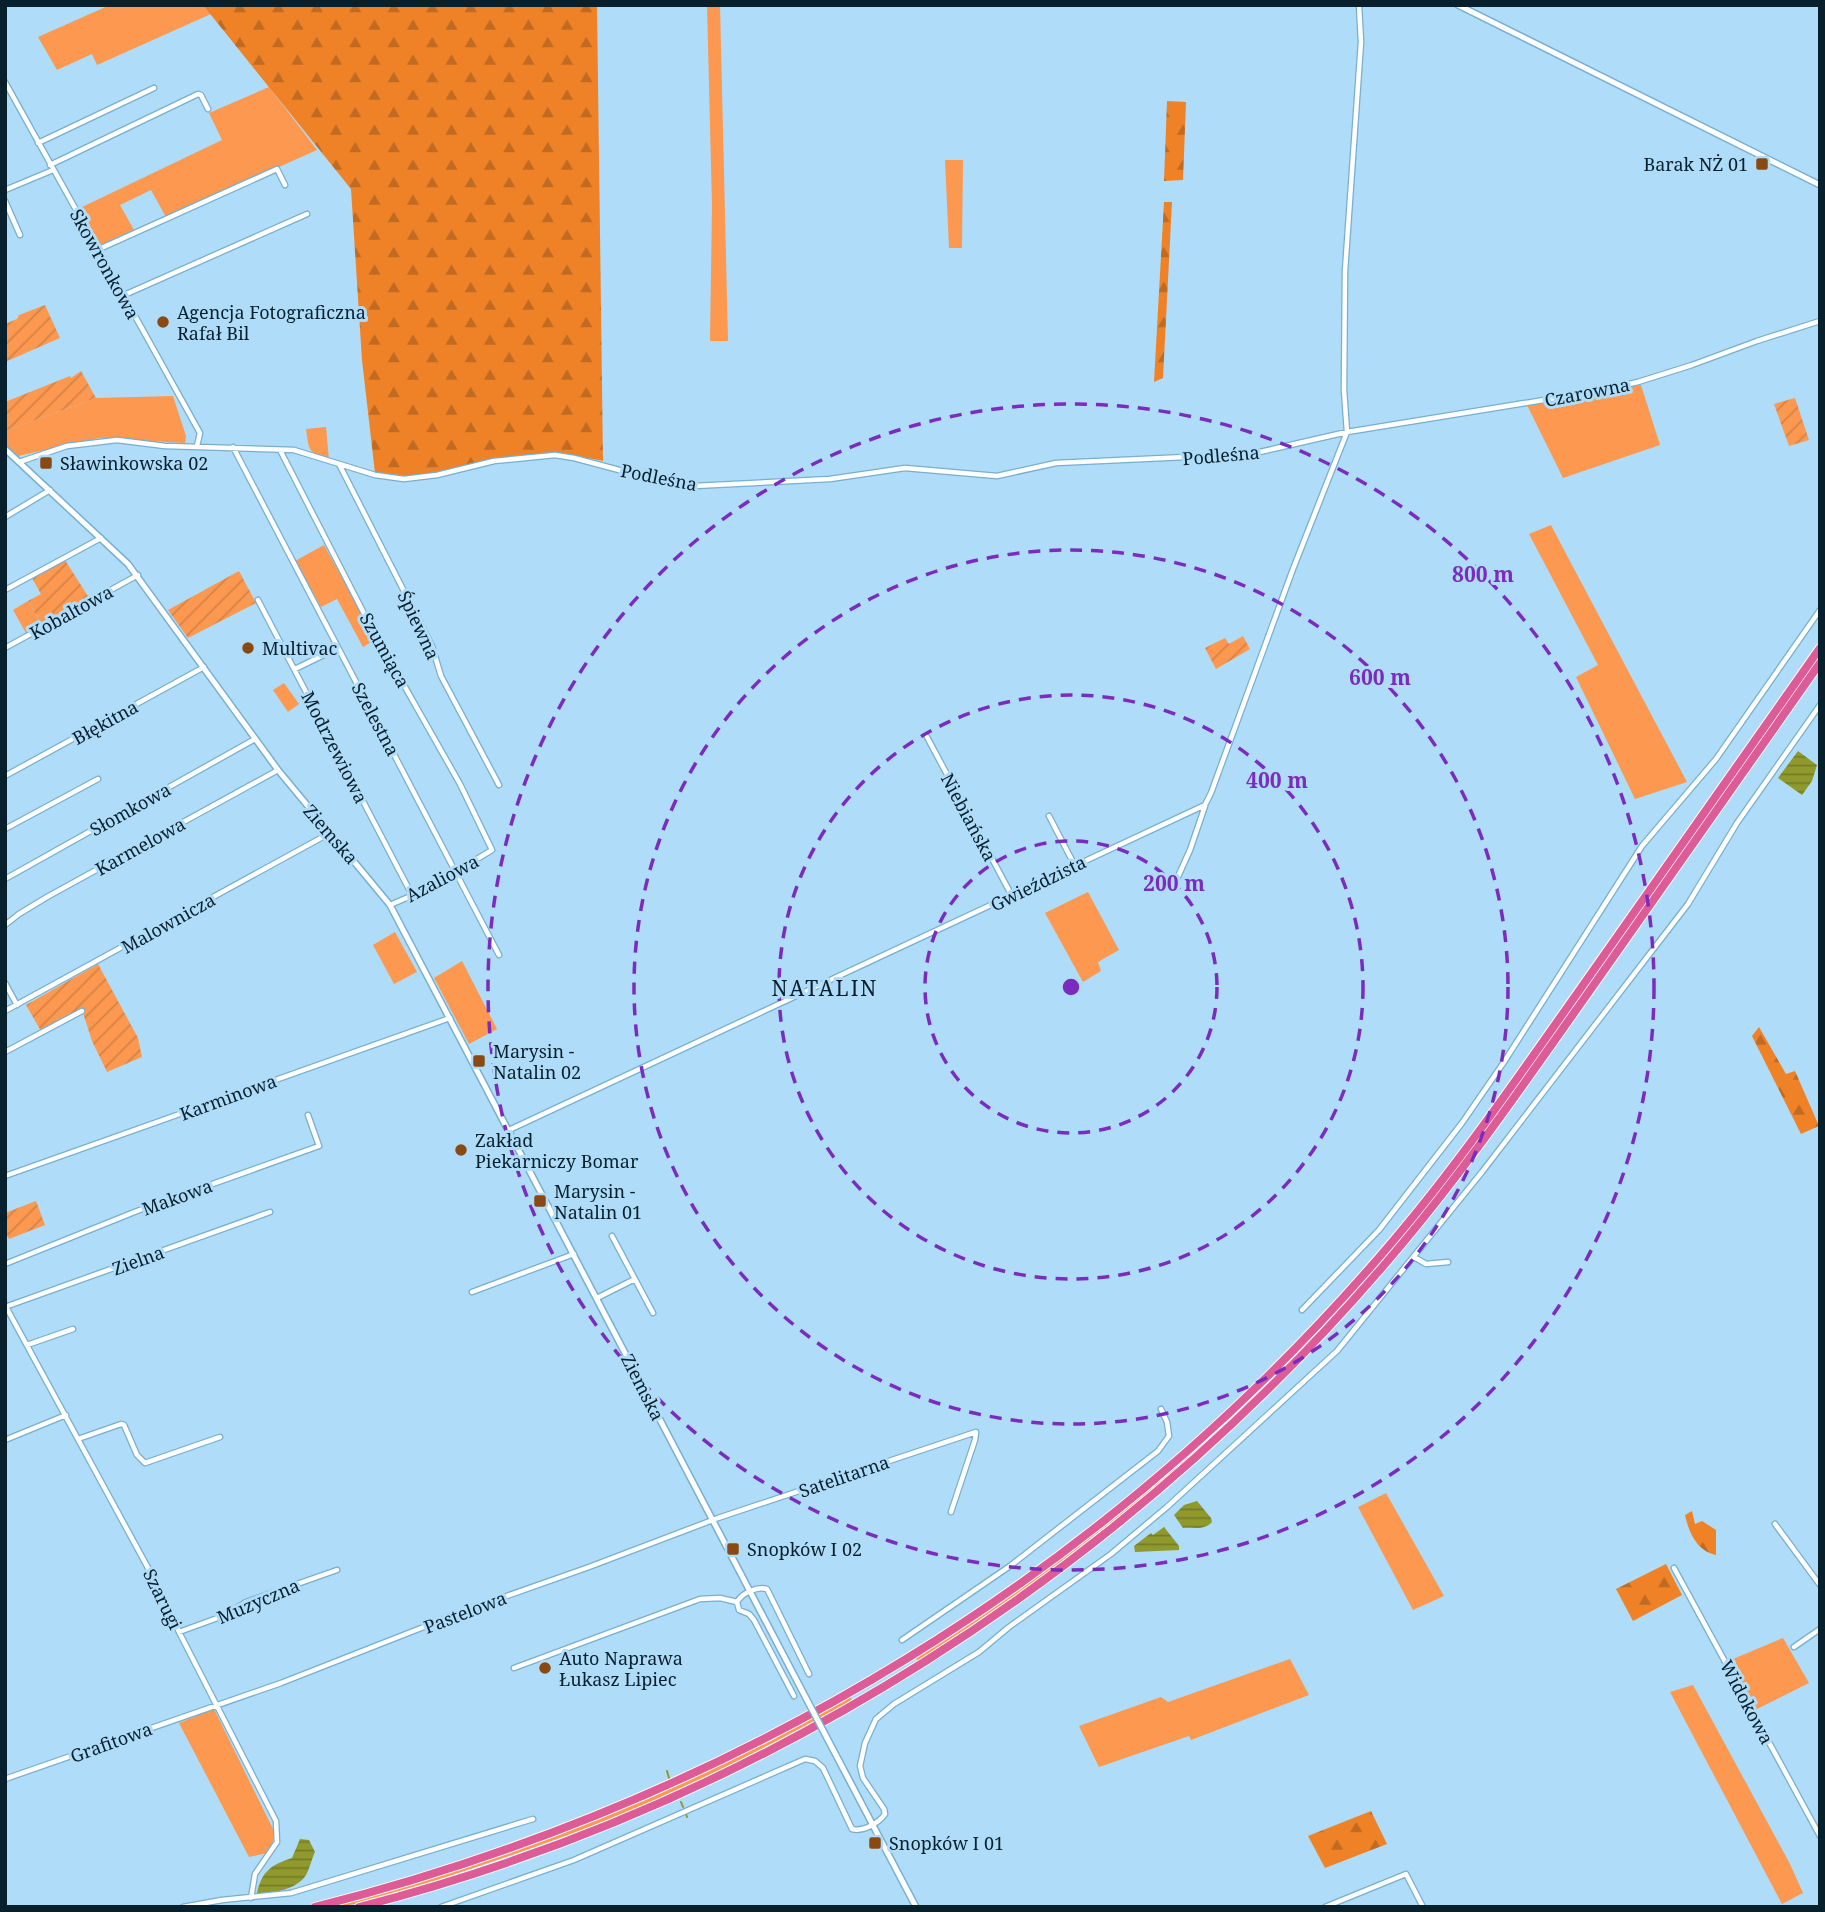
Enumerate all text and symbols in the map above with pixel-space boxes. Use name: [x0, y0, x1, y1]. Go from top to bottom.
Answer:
place label: Barak NŻ 01: [1643, 152, 1748, 176]
marker: Barak NŻ 01: [1754, 156, 1770, 172]
street label: Skowronkowa: [65, 205, 145, 323]
place label: Agencja Fotograficzna Rafał Bil: [177, 300, 366, 345]
marker: Agencja Fotograficzna Rafał Bil: [155, 314, 171, 330]
street label: Czarowna: [1542, 372, 1632, 412]
street label: Podleśna: [1181, 440, 1261, 470]
place label: Sławinkowska 02: [60, 451, 208, 475]
marker: Sławinkowska 02: [38, 455, 54, 471]
street label: Podleśna: [619, 458, 699, 496]
text: 800 m: [1452, 560, 1514, 588]
street label: Kobaltowa: [25, 579, 117, 645]
street label: Śpiewna: [393, 587, 445, 663]
street label: Szumiąca: [355, 608, 415, 692]
place label: Multivac: [262, 636, 338, 660]
marker: Multivac: [240, 640, 256, 656]
text: 600 m: [1349, 663, 1411, 691]
street label: Szelestna: [347, 678, 405, 760]
street label: Modrzewiowa: [296, 687, 374, 807]
street label: Błękitna: [68, 694, 142, 750]
text: 400 m: [1246, 766, 1308, 794]
street label: Niebiańska: [936, 769, 1002, 865]
street label: Słomkowa: [85, 777, 175, 841]
street label: Ziemska: [298, 799, 364, 869]
street label: Karmelowa: [91, 811, 189, 881]
street label: Azaliowa: [401, 849, 483, 907]
street label: Gwieździsta: [986, 850, 1090, 916]
text: 200 m: [1143, 869, 1205, 897]
street label: Malownicza: [117, 887, 219, 959]
district label: NATALIN: [772, 974, 878, 1002]
centre of rings: [1059, 975, 1083, 999]
place label: Marysin - Natalin 02: [493, 1039, 581, 1084]
marker: Marysin - Natalin 02: [471, 1053, 487, 1069]
street label: Karminowa: [176, 1068, 280, 1126]
place label: Zakład Piekarniczy Bomar: [475, 1128, 639, 1173]
marker: Zakład Piekarniczy Bomar: [453, 1142, 469, 1158]
street label: Makowa: [138, 1173, 216, 1221]
place label: Marysin - Natalin 01: [554, 1179, 642, 1224]
marker: Marysin - Natalin 01: [532, 1193, 548, 1209]
street label: Zielna: [109, 1240, 167, 1280]
street label: Ziemska: [616, 1350, 670, 1424]
street label: Satelitarna: [796, 1449, 892, 1503]
place label: Snopków I 02: [747, 1537, 862, 1561]
marker: Snopków I 02: [725, 1541, 741, 1557]
street label: Szarugi: [138, 1565, 188, 1633]
street label: Muzyczna: [213, 1573, 303, 1629]
street label: Pastelowa: [420, 1585, 510, 1639]
place label: Auto Naprawa Łukasz Lipiec: [559, 1646, 683, 1691]
street label: Widokowa: [1715, 1656, 1779, 1748]
marker: Auto Naprawa Łukasz Lipiec: [537, 1660, 553, 1676]
street label: Grafitowa: [67, 1716, 155, 1768]
place label: Snopków I 01: [889, 1831, 1004, 1855]
marker: Snopków I 01: [867, 1835, 883, 1851]

